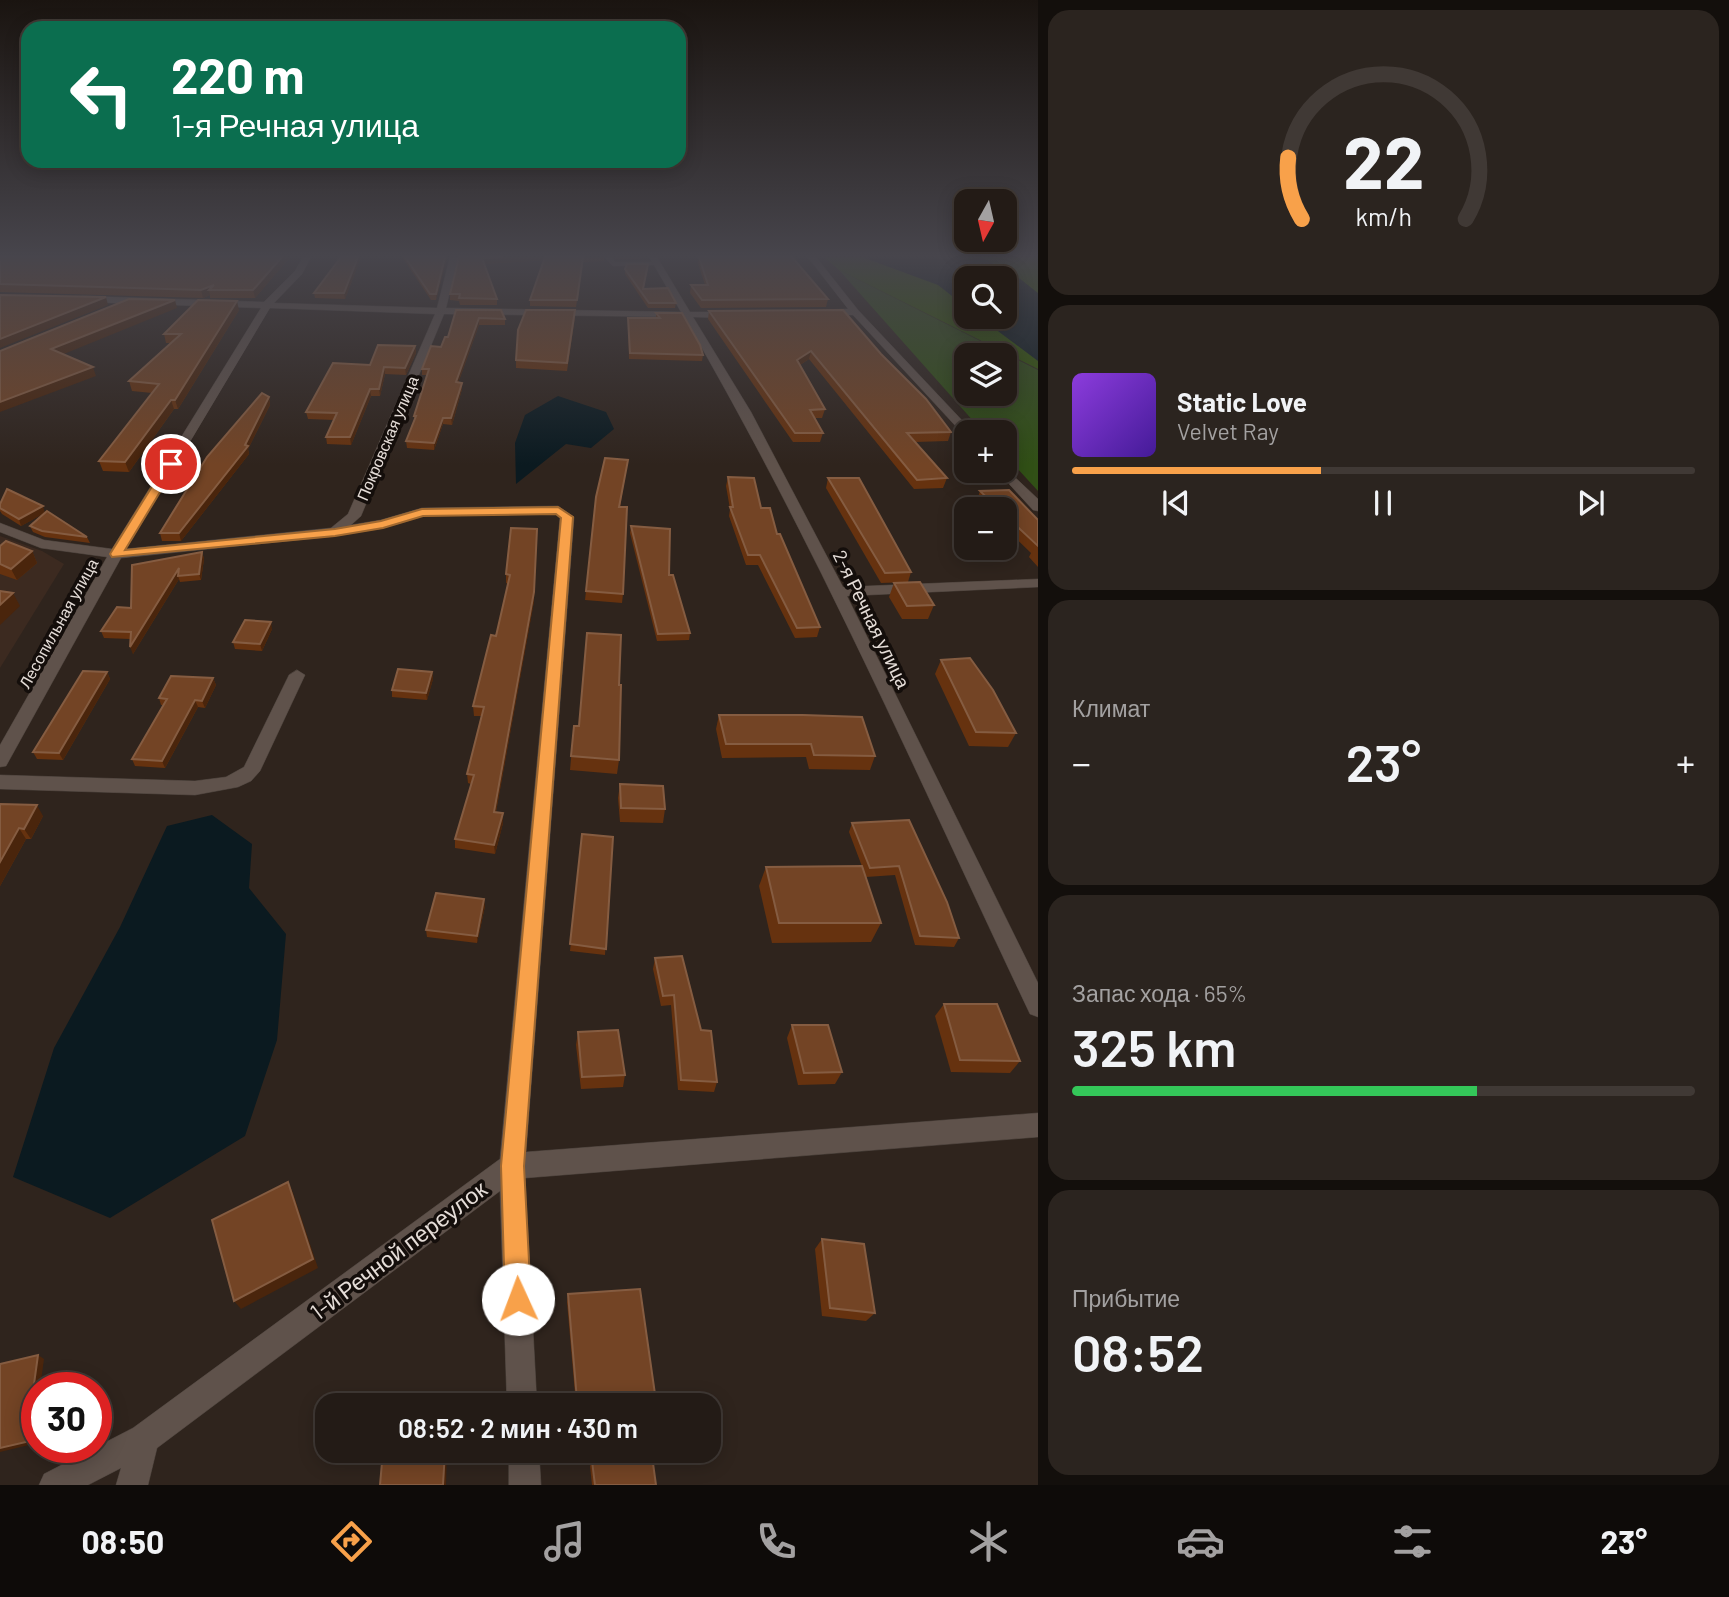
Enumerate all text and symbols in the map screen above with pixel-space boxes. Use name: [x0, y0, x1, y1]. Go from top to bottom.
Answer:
text: 220 m: [171, 45, 305, 104]
icon: left: [56, 49, 147, 140]
text: 1-я Речная улица: [171, 105, 419, 143]
text: 22: [1343, 116, 1424, 204]
north arrow: [954, 189, 1017, 252]
map controls: [954, 189, 1017, 560]
text: km/h: [1355, 200, 1412, 230]
button: search: [954, 266, 1017, 329]
button: layers: [954, 343, 1017, 406]
street label: Покровская улица: [352, 373, 422, 503]
text: Static Love: [1177, 386, 1307, 417]
text: Velvet Ray: [1177, 417, 1279, 445]
button: +: [954, 420, 1017, 483]
pin: [141, 434, 201, 494]
icon: arrive: [152, 445, 190, 483]
icon: previous: [1157, 484, 1195, 522]
icon: pause: [1364, 484, 1402, 522]
icon: next: [1572, 484, 1610, 522]
button: −: [954, 497, 1017, 560]
street label: 2-я Речная улица: [829, 546, 916, 692]
street label: Лесопильная улица: [14, 555, 102, 691]
text: Климат: [1072, 694, 1150, 722]
text: 23°: [1346, 730, 1421, 792]
text: −: [1072, 739, 1091, 785]
text: +: [1676, 739, 1695, 785]
text: Запас хода · 65%: [1072, 979, 1247, 1007]
text: 325 km: [1072, 1015, 1236, 1077]
street label: 1-й Речной переулок: [304, 1174, 493, 1326]
position arrow: [481, 1262, 555, 1336]
text: Прибытие: [1072, 1284, 1180, 1312]
text: 08:52: [1072, 1320, 1204, 1382]
speed limit sign: 30: [21, 1372, 112, 1463]
text: 08:52 · 2 мин · 430 m: [398, 1412, 638, 1443]
icon: directions: [327, 1517, 376, 1566]
icon: music: [540, 1517, 589, 1566]
icon: phone: [752, 1517, 801, 1566]
icon: climate: [964, 1517, 1013, 1566]
icon: car: [1176, 1517, 1225, 1566]
icon: filters: [1388, 1517, 1437, 1566]
text: 08:50: [82, 1522, 164, 1560]
text: 23°: [1601, 1522, 1647, 1560]

